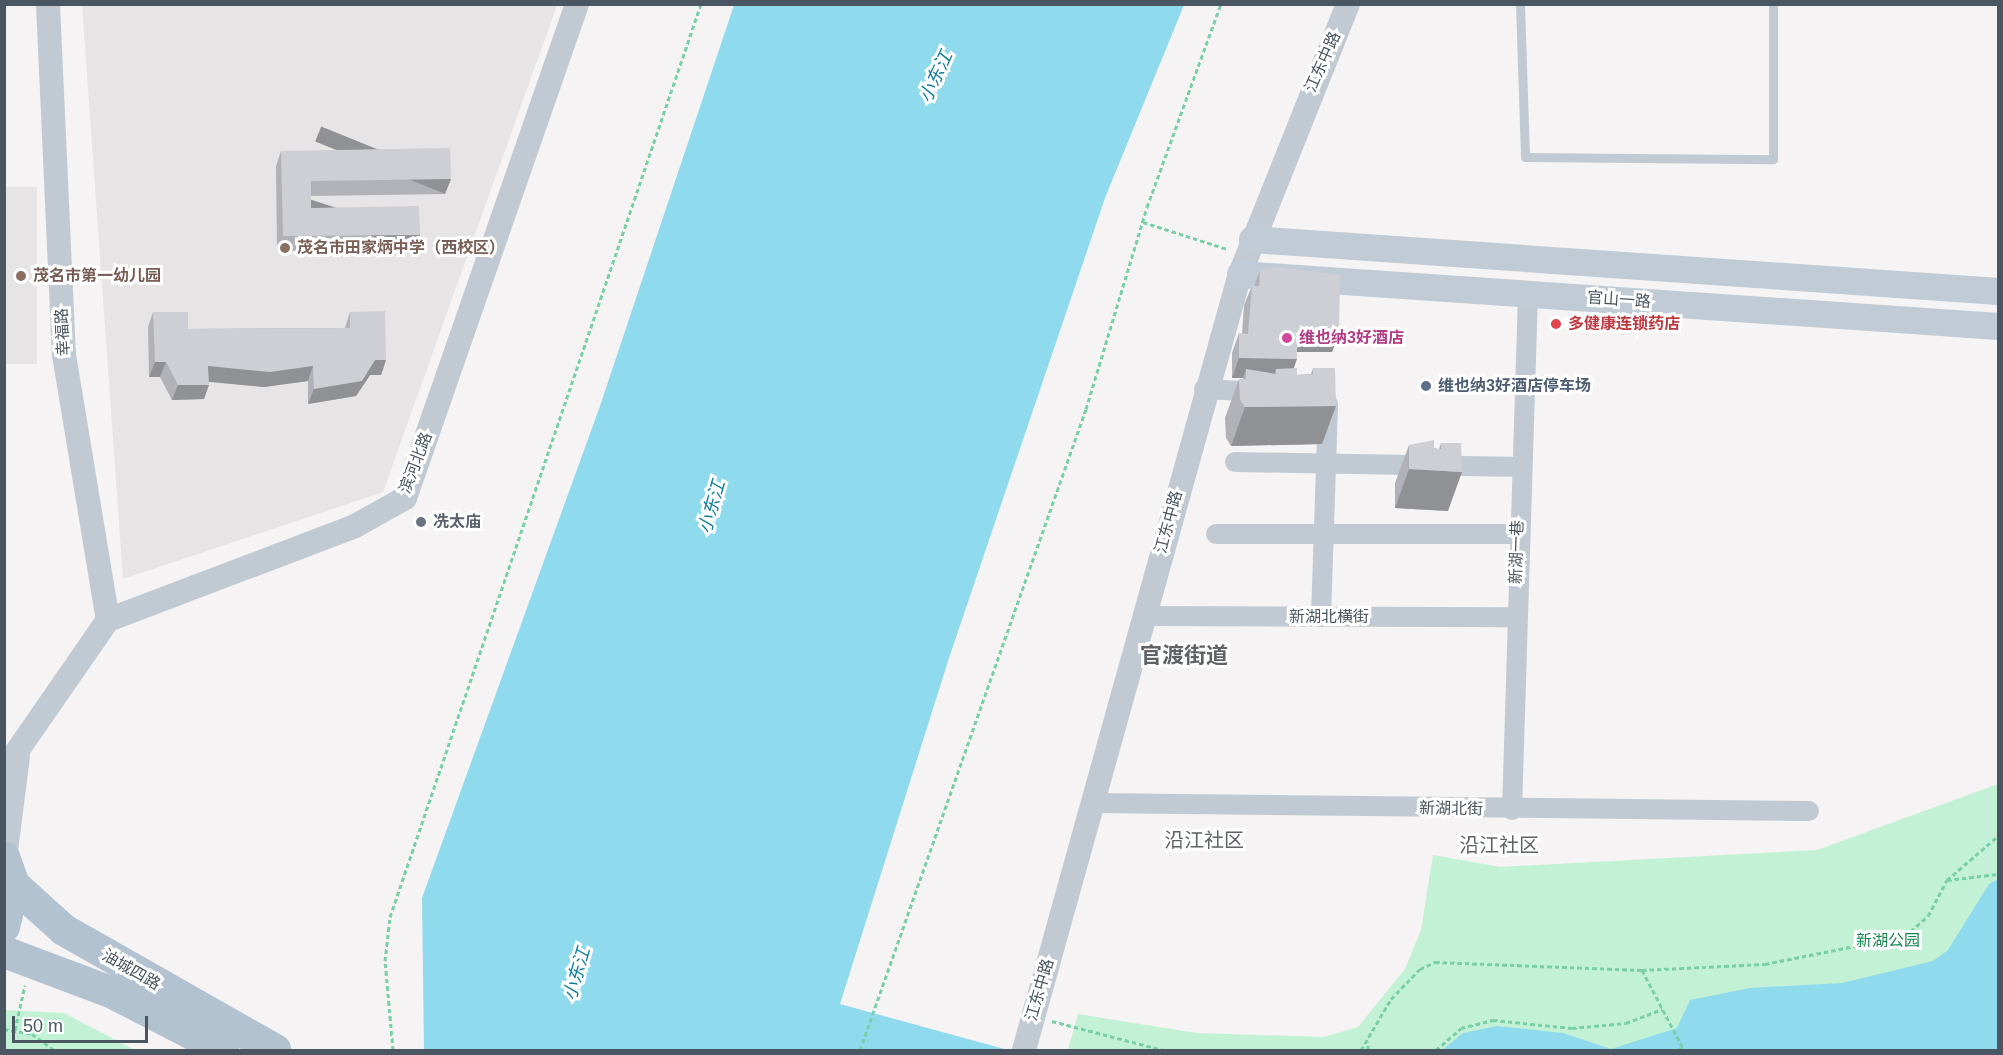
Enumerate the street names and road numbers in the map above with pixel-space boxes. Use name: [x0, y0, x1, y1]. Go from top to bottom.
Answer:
street label: 江东中路: [1301, 29, 1345, 95]
street label: 官山一路: [1586, 288, 1652, 312]
street label: 幸福路: [52, 308, 74, 356]
street label: 滨河北路: [396, 430, 436, 496]
street label: 江东中路: [1151, 489, 1187, 555]
street label: 新湖一巷: [1506, 520, 1528, 584]
street label: 新湖北横街: [1289, 607, 1369, 627]
street label: 新湖北街: [1419, 799, 1483, 819]
street label: 油城四路: [98, 946, 164, 994]
street label: 江东中路: [1022, 957, 1058, 1023]

